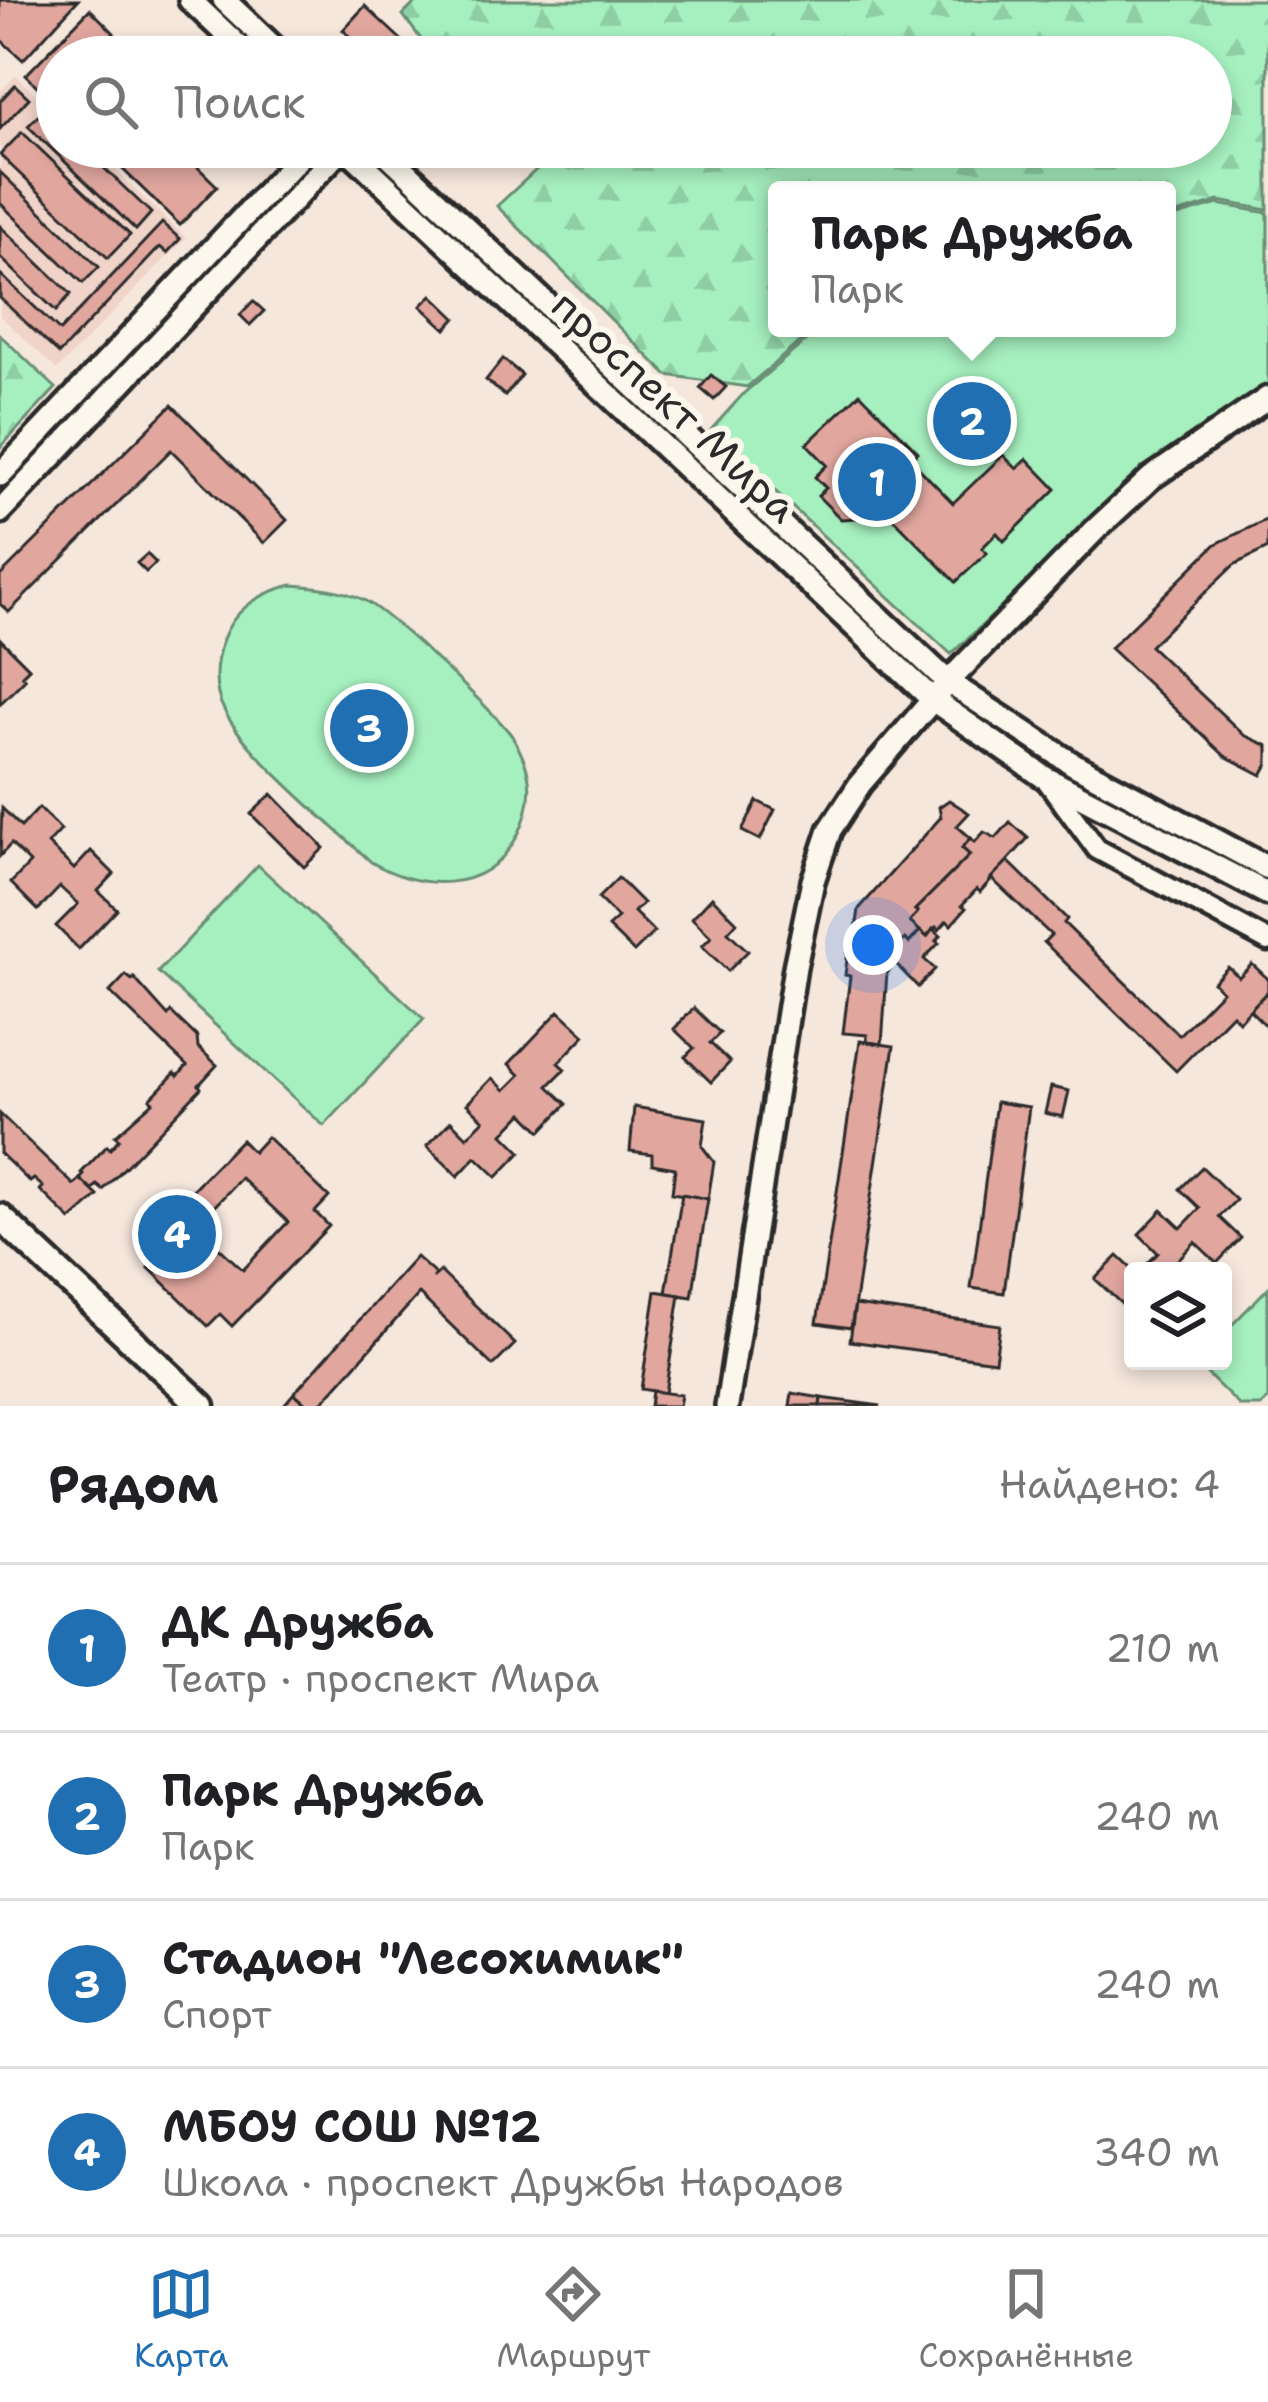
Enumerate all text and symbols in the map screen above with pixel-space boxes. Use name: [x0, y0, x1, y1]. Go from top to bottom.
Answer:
search box: [36, 36, 1232, 168]
icon: search: [78, 69, 144, 135]
text: Поиск: [174, 72, 305, 132]
popup: [768, 181, 1176, 337]
text: Парк Дружба: [811, 203, 1133, 263]
text: Парк: [811, 263, 904, 315]
street label: проспект Мира: [540, 277, 810, 535]
pin: 2: [933, 376, 1011, 466]
pin: 1: [838, 437, 916, 527]
pin: 3: [330, 683, 408, 773]
your location: [843, 915, 903, 975]
pin: 4: [138, 1189, 216, 1279]
map controls: [1124, 1262, 1232, 1370]
button: layers: [1124, 1262, 1232, 1370]
text: Рядом: [48, 1450, 219, 1518]
text: Найдено: 4: [999, 1458, 1220, 1510]
text: ДК Дружба: [162, 1592, 434, 1652]
text: 1: [78, 1622, 96, 1674]
text: 210 m: [1105, 1622, 1220, 1674]
text: Театр · проспект Мира: [162, 1652, 599, 1704]
text: Парк Дружба: [162, 1760, 484, 1820]
text: 2: [73, 1790, 101, 1842]
text: 240 m: [1094, 1790, 1220, 1842]
text: Парк: [162, 1820, 255, 1872]
text: Стадион "Лесохимик": [162, 1928, 684, 1988]
text: 3: [73, 1958, 101, 2010]
text: 240 m: [1094, 1958, 1220, 2010]
text: Спорт: [162, 1988, 271, 2040]
text: МБОУ СОШ №12: [162, 2096, 541, 2156]
text: 4: [73, 2126, 101, 2178]
text: 340 m: [1093, 2126, 1220, 2178]
text: Школа · проспект Дружбы Народов: [162, 2156, 844, 2208]
tab: Карта: [134, 2261, 228, 2378]
tab: Маршрут: [496, 2261, 650, 2378]
tab: Сохранённые: [918, 2261, 1134, 2378]

